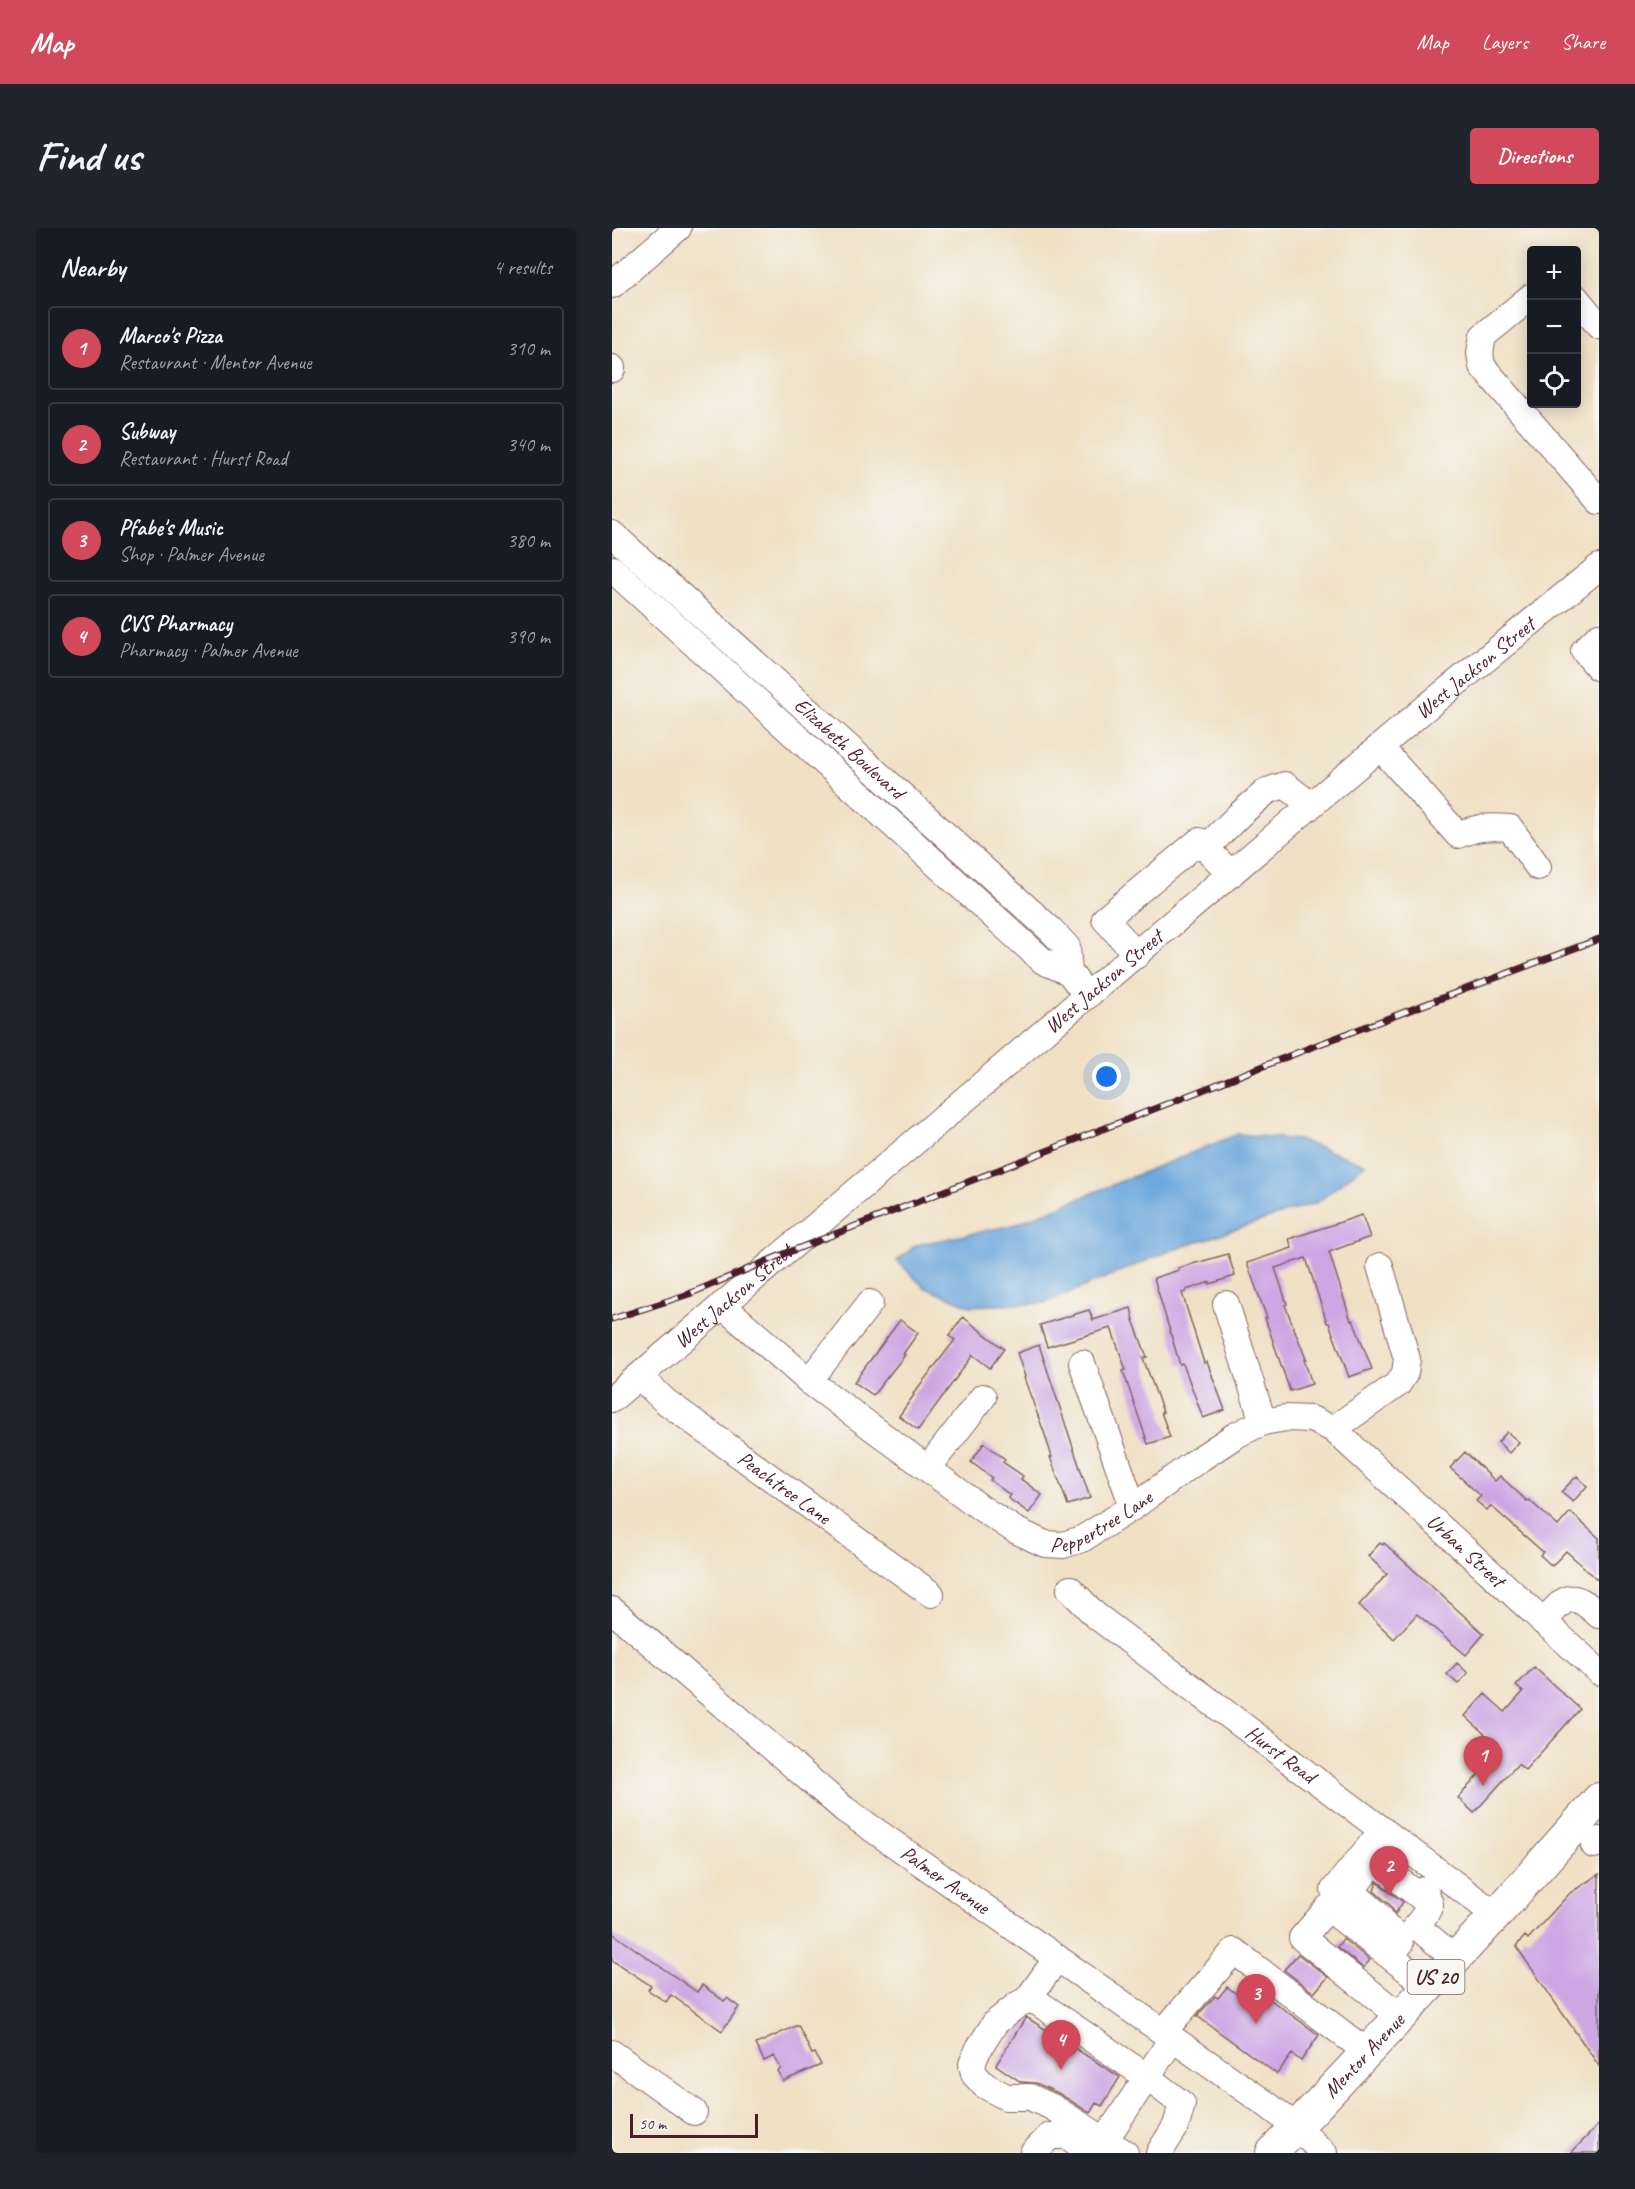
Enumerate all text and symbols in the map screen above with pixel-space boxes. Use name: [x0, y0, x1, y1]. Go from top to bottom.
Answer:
text: Map: [30, 25, 73, 60]
text: Map: [1416, 29, 1449, 55]
text: Layers: [1482, 29, 1528, 55]
text: Share: [1561, 29, 1605, 55]
button: Directions: [1470, 128, 1599, 184]
text: Find us: [36, 130, 141, 183]
map controls: [1527, 246, 1581, 408]
button: +: [1527, 246, 1581, 300]
text: Nearby: [60, 251, 125, 284]
text: 4 results: [493, 255, 552, 280]
button: −: [1527, 300, 1581, 354]
text: Marco's Pizza: [119, 322, 222, 350]
text: 1: [77, 336, 86, 361]
text: 310 m: [507, 336, 550, 361]
text: Restaurant · Mentor Avenue: [119, 350, 311, 375]
button: locate: [1527, 354, 1581, 408]
text: Subway: [119, 418, 175, 446]
text: 2: [77, 432, 86, 457]
text: 340 m: [507, 432, 550, 457]
text: Restaurant · Hurst Road: [119, 446, 287, 471]
text: Pfabe's Music: [119, 514, 223, 542]
text: 3: [77, 528, 86, 553]
text: 380 m: [507, 528, 550, 553]
text: Shop · Palmer Avenue: [119, 542, 264, 567]
text: CVS Pharmacy: [119, 610, 232, 638]
street label: West Jackson Street: [1410, 610, 1542, 724]
text: 4: [77, 624, 86, 649]
text: 390 m: [507, 624, 550, 649]
text: Pharmacy · Palmer Avenue: [119, 638, 298, 663]
street label: Elizabeth Boulevard: [789, 692, 912, 807]
street label: West Jackson Street: [1039, 922, 1170, 1039]
your location: [1092, 1062, 1121, 1091]
street label: West Jackson Street: [669, 1237, 800, 1353]
street label: Peachtree Lane: [733, 1445, 837, 1531]
street label: Peppertree Lane: [1050, 1484, 1158, 1558]
street label: Urban Street: [1421, 1508, 1513, 1595]
street label: Hurst Road: [1240, 1719, 1324, 1791]
pin: 1: [1464, 1736, 1502, 1786]
street label: Palmer Avenue: [896, 1840, 995, 1920]
pin: 2: [1370, 1846, 1408, 1896]
road number: US 20: [1408, 1960, 1464, 1994]
pin: 3: [1236, 1974, 1276, 2024]
street label: Mentor Avenue: [1318, 2007, 1411, 2103]
pin: 4: [1042, 2020, 1080, 2070]
scale bar: [630, 2111, 758, 2138]
text: 50 m: [639, 2114, 666, 2134]

